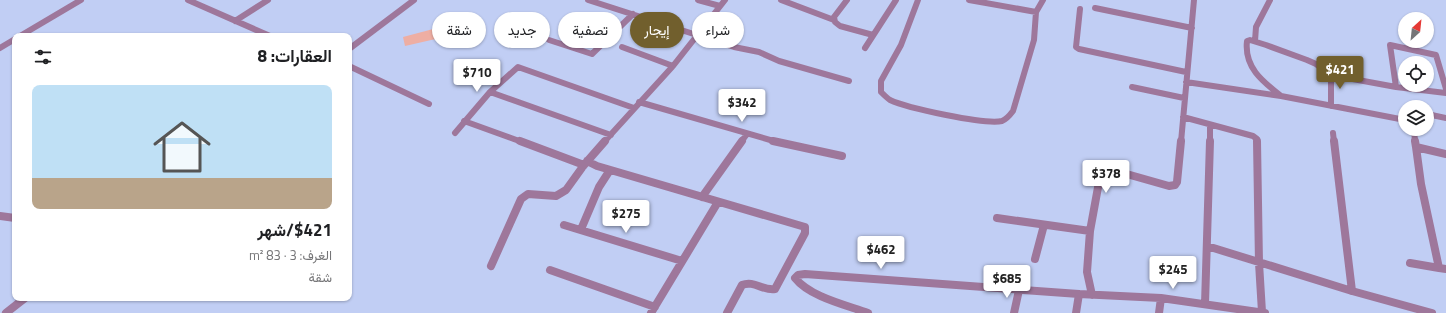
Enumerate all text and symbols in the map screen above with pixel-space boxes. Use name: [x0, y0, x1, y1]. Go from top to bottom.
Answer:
chip: شقة: [432, 12, 486, 48]
chip: جديد: [494, 12, 550, 48]
chip: تصفية: [558, 12, 622, 48]
chip: إيجار: [630, 12, 684, 48]
chip: شراء: [692, 12, 744, 48]
north arrow: [1398, 12, 1434, 48]
map controls: [1398, 12, 1434, 136]
text: العقارات: 8: [257, 43, 332, 69]
icon: filters: [32, 46, 54, 68]
pin: $421: [1316, 56, 1364, 90]
button: locate: [1398, 56, 1434, 92]
pin: $710: [453, 59, 501, 93]
text: $421: [1325, 59, 1355, 79]
text: $710: [462, 62, 492, 82]
pin: $342: [718, 89, 766, 123]
text: $342: [727, 92, 757, 112]
button: layers: [1398, 100, 1434, 136]
icon: home: [146, 111, 218, 183]
pin: $378: [1082, 160, 1130, 194]
text: $378: [1091, 163, 1121, 183]
pin: $275: [602, 200, 650, 234]
text: $275: [611, 203, 641, 223]
text: $421/شهر: [257, 217, 332, 243]
pin: $462: [857, 236, 905, 270]
text: $462: [866, 239, 896, 259]
text: الغرف: 3 · 83 m²: [249, 245, 332, 265]
pin: $245: [1149, 256, 1197, 290]
text: $245: [1158, 259, 1188, 279]
pin: $685: [983, 265, 1031, 299]
text: شقة: [309, 267, 332, 287]
text: $685: [992, 268, 1022, 288]

